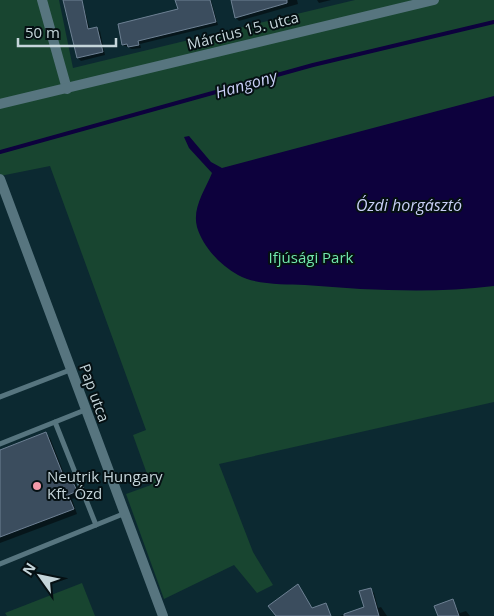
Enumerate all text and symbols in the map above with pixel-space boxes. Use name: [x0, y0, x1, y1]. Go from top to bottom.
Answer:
street label: Március 15. utca: [185, 7, 301, 54]
scale bar: [18, 15, 115, 47]
text: 50 m: [25, 22, 60, 42]
water label: Hangony: [213, 64, 281, 103]
water label: Ózdi horgásztó: [356, 194, 462, 216]
park label: Ifjúsági Park: [269, 247, 354, 267]
street label: Pap utca: [75, 361, 115, 425]
place label: Neutrik Hungary Kft. Ózd: [47, 466, 163, 503]
marker: Neutrik Hungary Kft. Ózd: [31, 480, 43, 492]
north arrow: [15, 551, 65, 601]
text: N: [18, 559, 40, 579]

